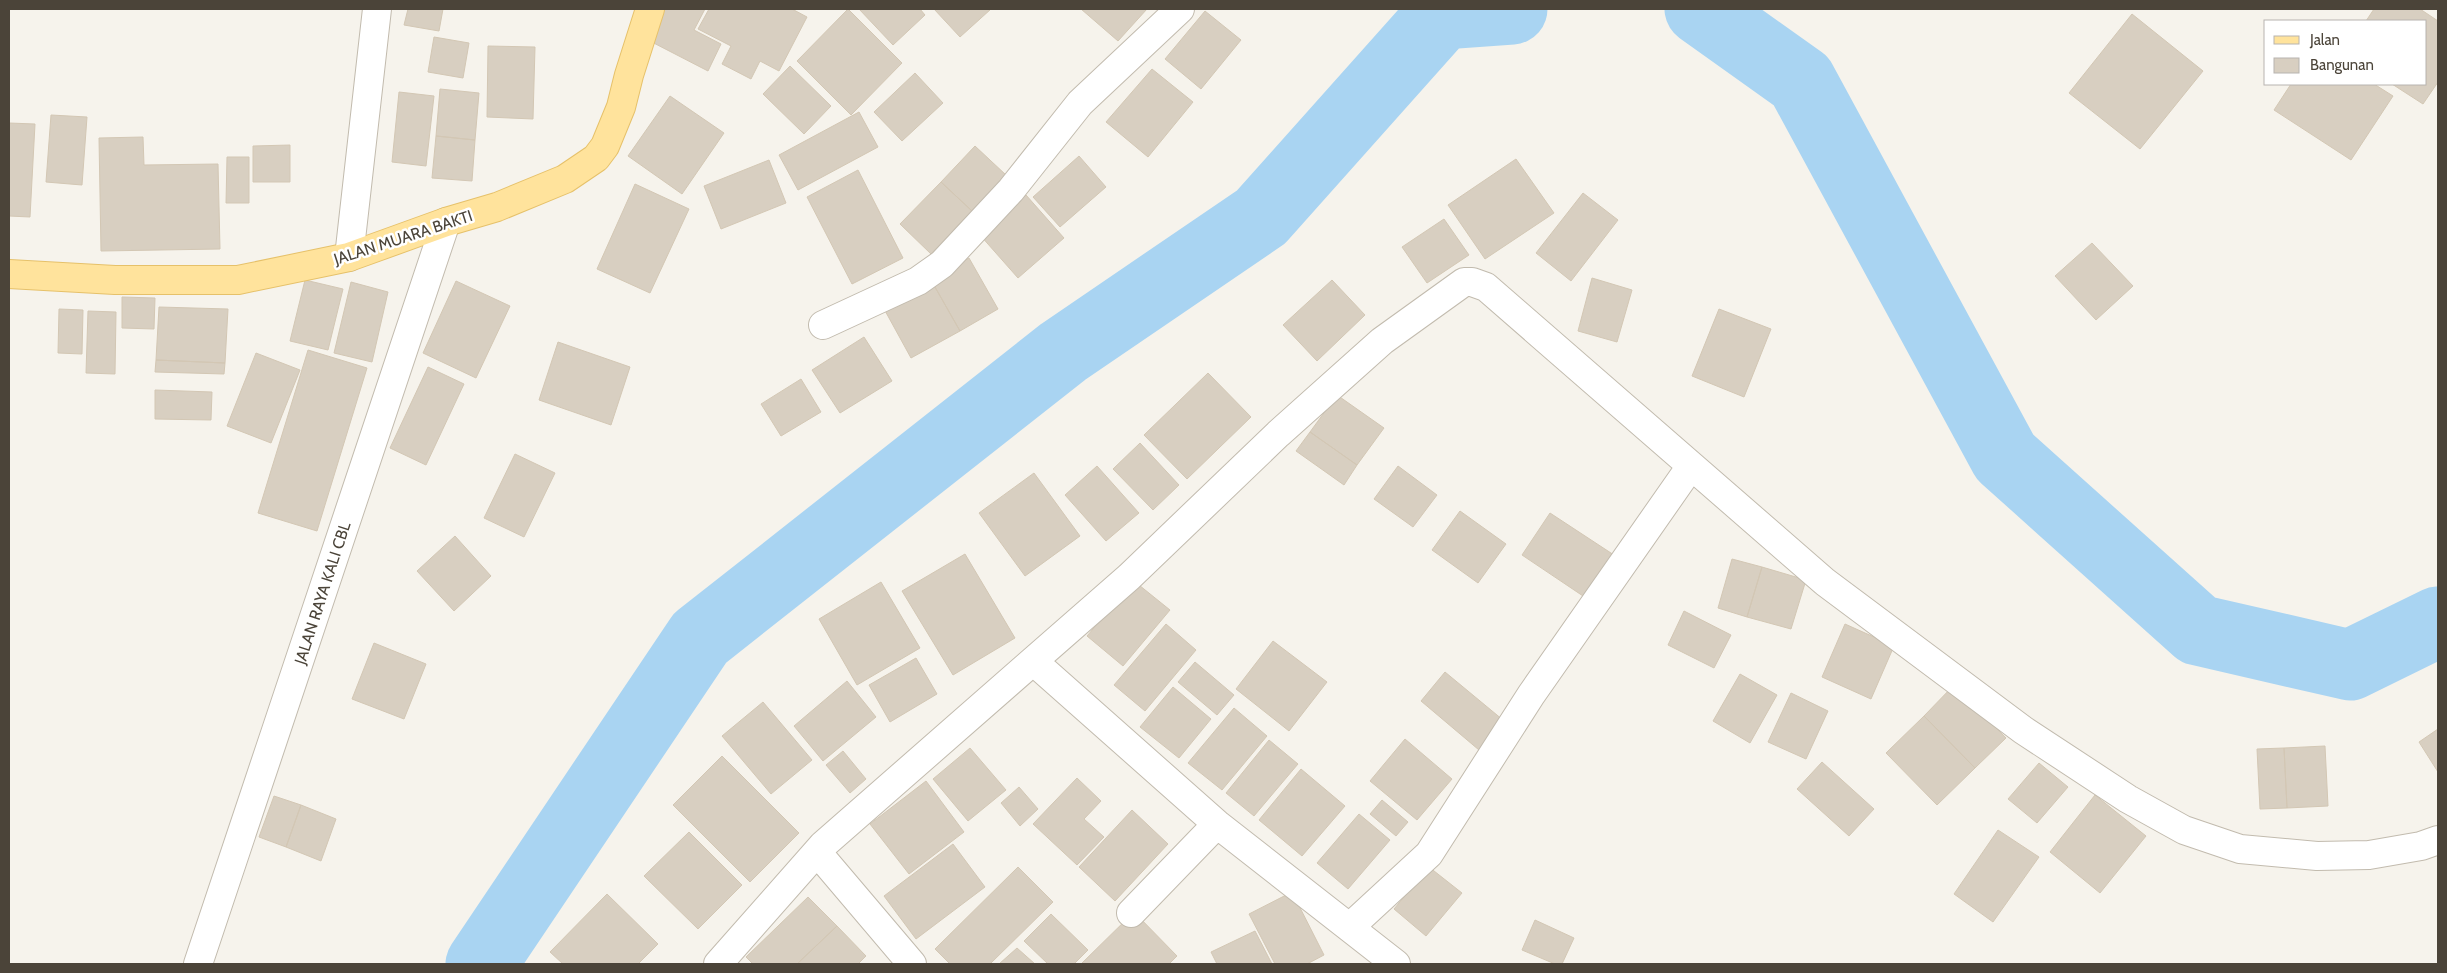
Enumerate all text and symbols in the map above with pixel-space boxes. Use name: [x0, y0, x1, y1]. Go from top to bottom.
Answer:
legend: [2264, 20, 2427, 85]
text: Jalan: [2309, 31, 2340, 49]
text: Bangunan: [2310, 56, 2374, 74]
street label: JALAN MUARA BAKTI: [330, 206, 475, 269]
street label: JALAN RAYA KALI CBL: [290, 520, 354, 668]

